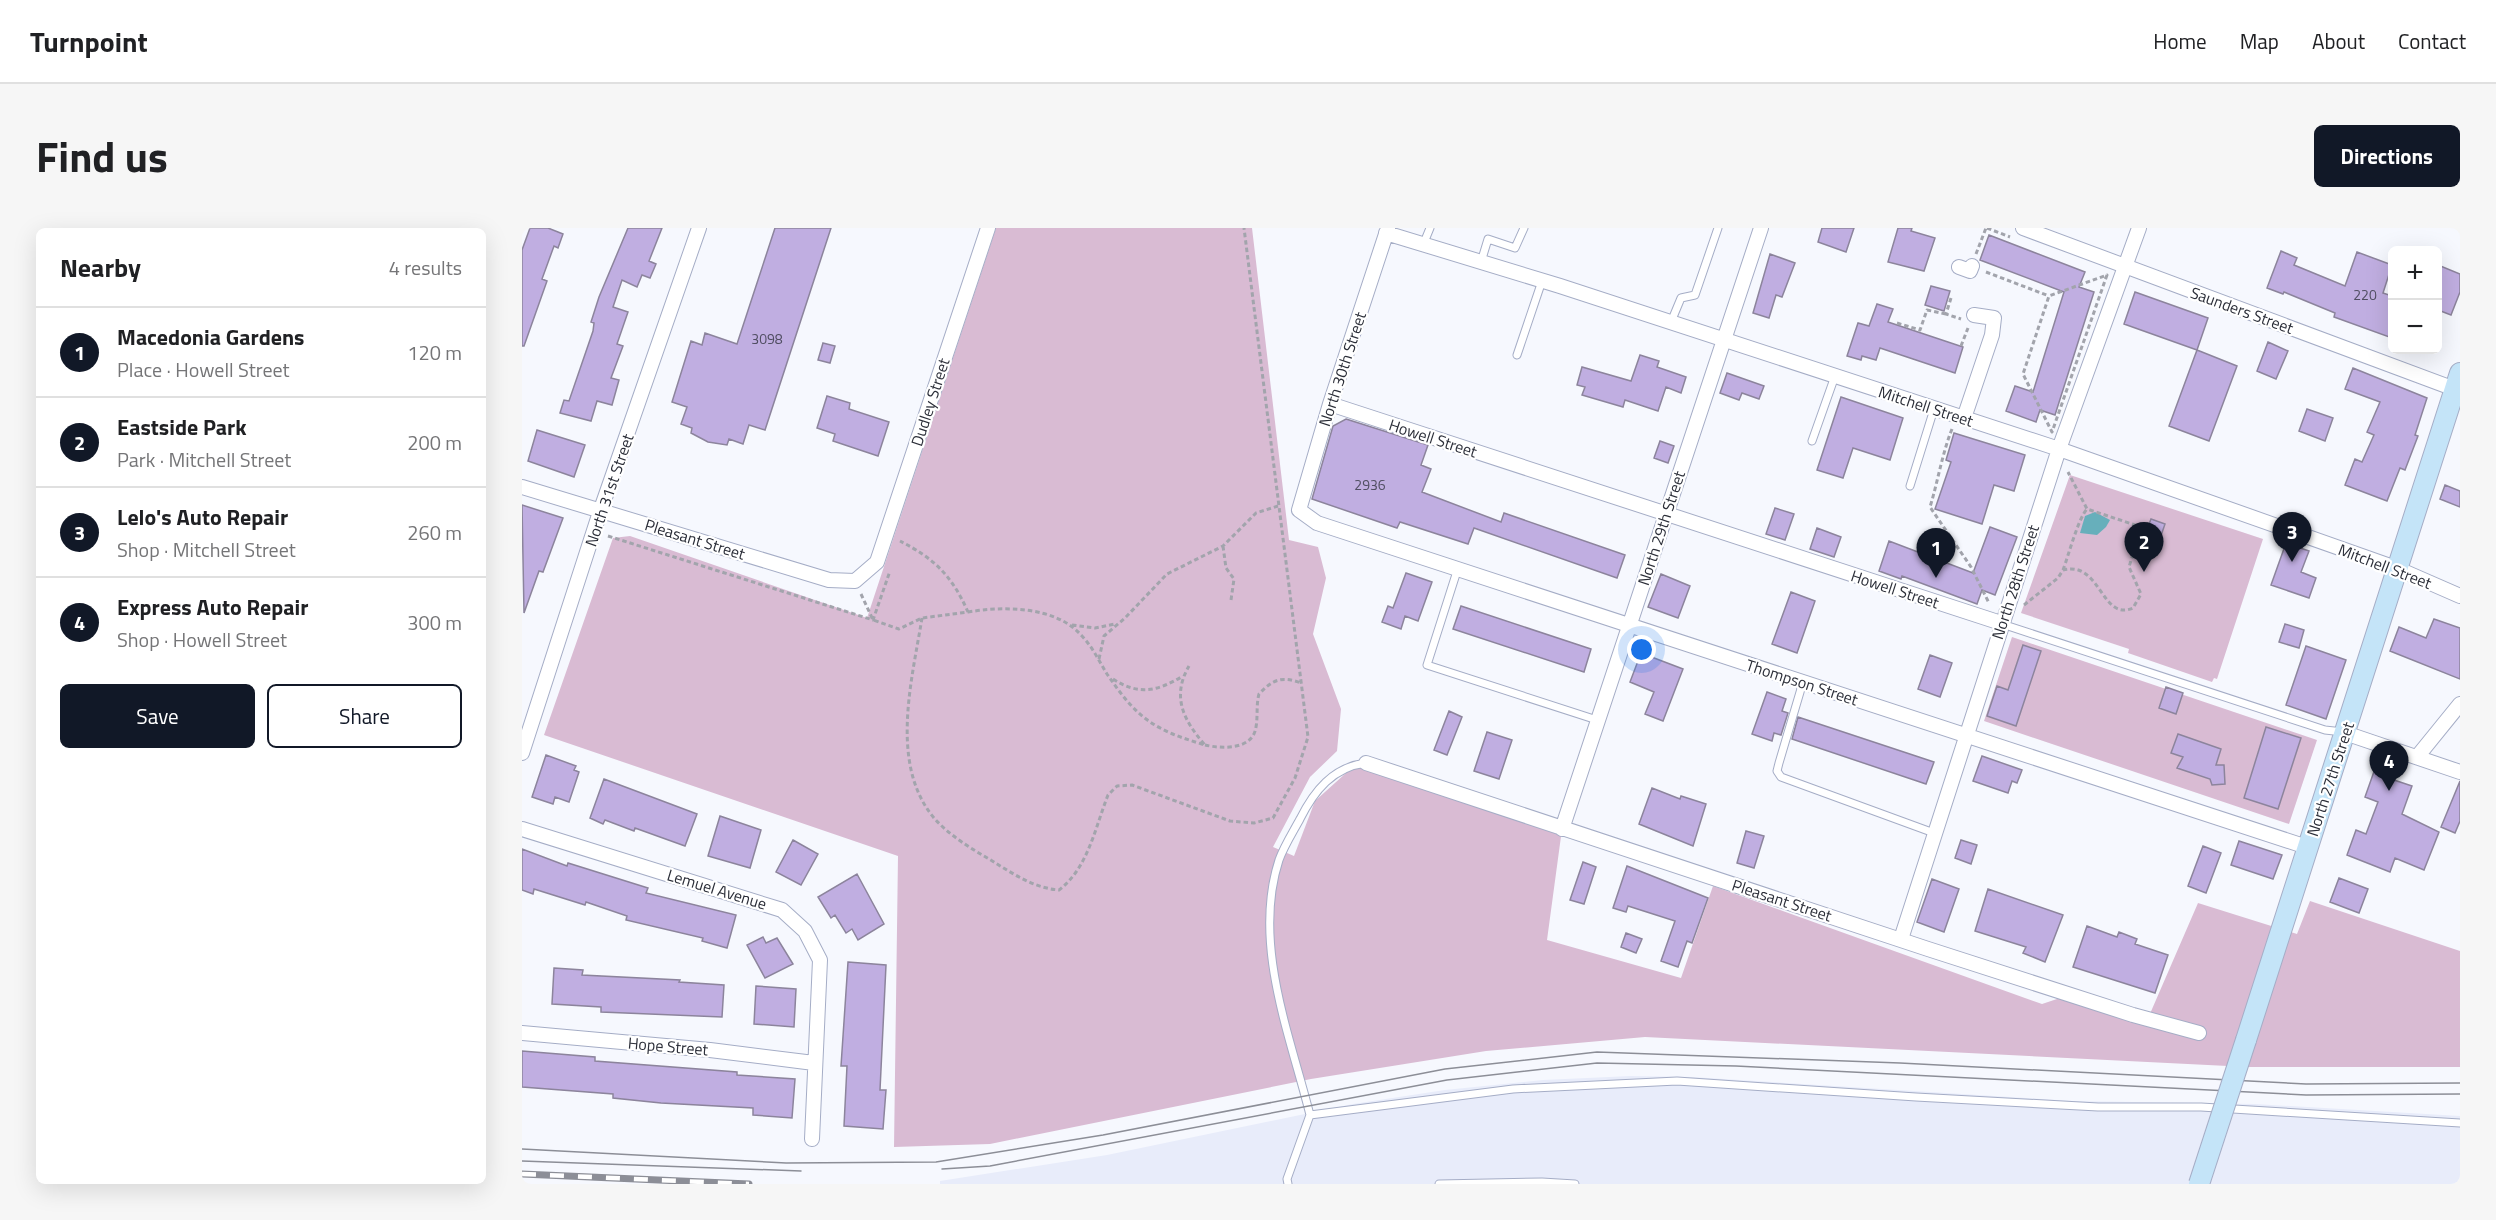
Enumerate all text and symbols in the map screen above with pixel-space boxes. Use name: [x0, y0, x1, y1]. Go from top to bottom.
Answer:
text: Turnpoint: [30, 20, 148, 63]
text: Home: [2153, 25, 2207, 57]
text: Map: [2240, 25, 2279, 57]
text: About: [2312, 25, 2365, 57]
text: Contact: [2398, 25, 2466, 57]
text: Find us: [36, 124, 168, 188]
button: Directions: [2314, 125, 2460, 187]
map controls: [2388, 246, 2442, 354]
button: +: [2388, 246, 2442, 300]
text: Nearby: [60, 248, 141, 287]
text: 4 results: [389, 252, 462, 283]
street label: Saunders Street: [2187, 280, 2297, 340]
house number: 220: [2353, 284, 2377, 305]
button: −: [2388, 300, 2442, 354]
street label: North 30th Street: [1312, 308, 1372, 429]
text: Macedonia Gardens: [117, 320, 305, 354]
house number: 3098: [751, 328, 783, 349]
text: 1: [74, 337, 85, 368]
text: 120 m: [407, 337, 462, 368]
text: Place · Howell Street: [117, 354, 290, 385]
street label: Dudley Street: [904, 354, 956, 449]
street label: Mitchell Street: [1876, 379, 1977, 433]
text: Eastside Park: [117, 410, 247, 444]
street label: Howell Street: [1386, 412, 1481, 464]
text: 2: [74, 427, 85, 458]
text: 200 m: [407, 427, 462, 458]
street label: North 31st Street: [578, 430, 640, 550]
text: Park · Mitchell Street: [117, 444, 291, 475]
street label: North 29th Street: [1631, 467, 1691, 588]
house number: 2936: [1354, 474, 1386, 495]
text: Lelo's Auto Repair: [117, 500, 288, 534]
street label: Pleasant Street: [642, 512, 748, 566]
pin: 3: [2272, 512, 2312, 562]
text: 3: [74, 517, 85, 548]
text: 260 m: [407, 517, 462, 548]
street label: North 28th Street: [1985, 521, 2045, 642]
pin: 2: [2124, 522, 2164, 572]
pin: 1: [1916, 528, 1956, 578]
text: Shop · Mitchell Street: [117, 534, 296, 565]
street label: Mitchell Street: [2335, 537, 2436, 595]
street label: Howell Street: [1848, 563, 1943, 615]
text: Express Auto Repair: [117, 590, 308, 624]
text: 4: [74, 607, 85, 638]
text: 300 m: [407, 607, 462, 638]
text: Shop · Howell Street: [117, 624, 287, 655]
your location: [1627, 635, 1656, 664]
street label: Thompson Street: [1743, 653, 1861, 712]
button: Save: [60, 684, 255, 748]
button: Share: [267, 684, 462, 748]
street label: North 27th Street: [2300, 718, 2360, 839]
pin: 4: [2370, 742, 2408, 791]
street label: Lemuel Avenue: [664, 862, 770, 916]
street label: Pleasant Street: [1729, 873, 1835, 928]
street label: Hope Street: [627, 1031, 709, 1061]

